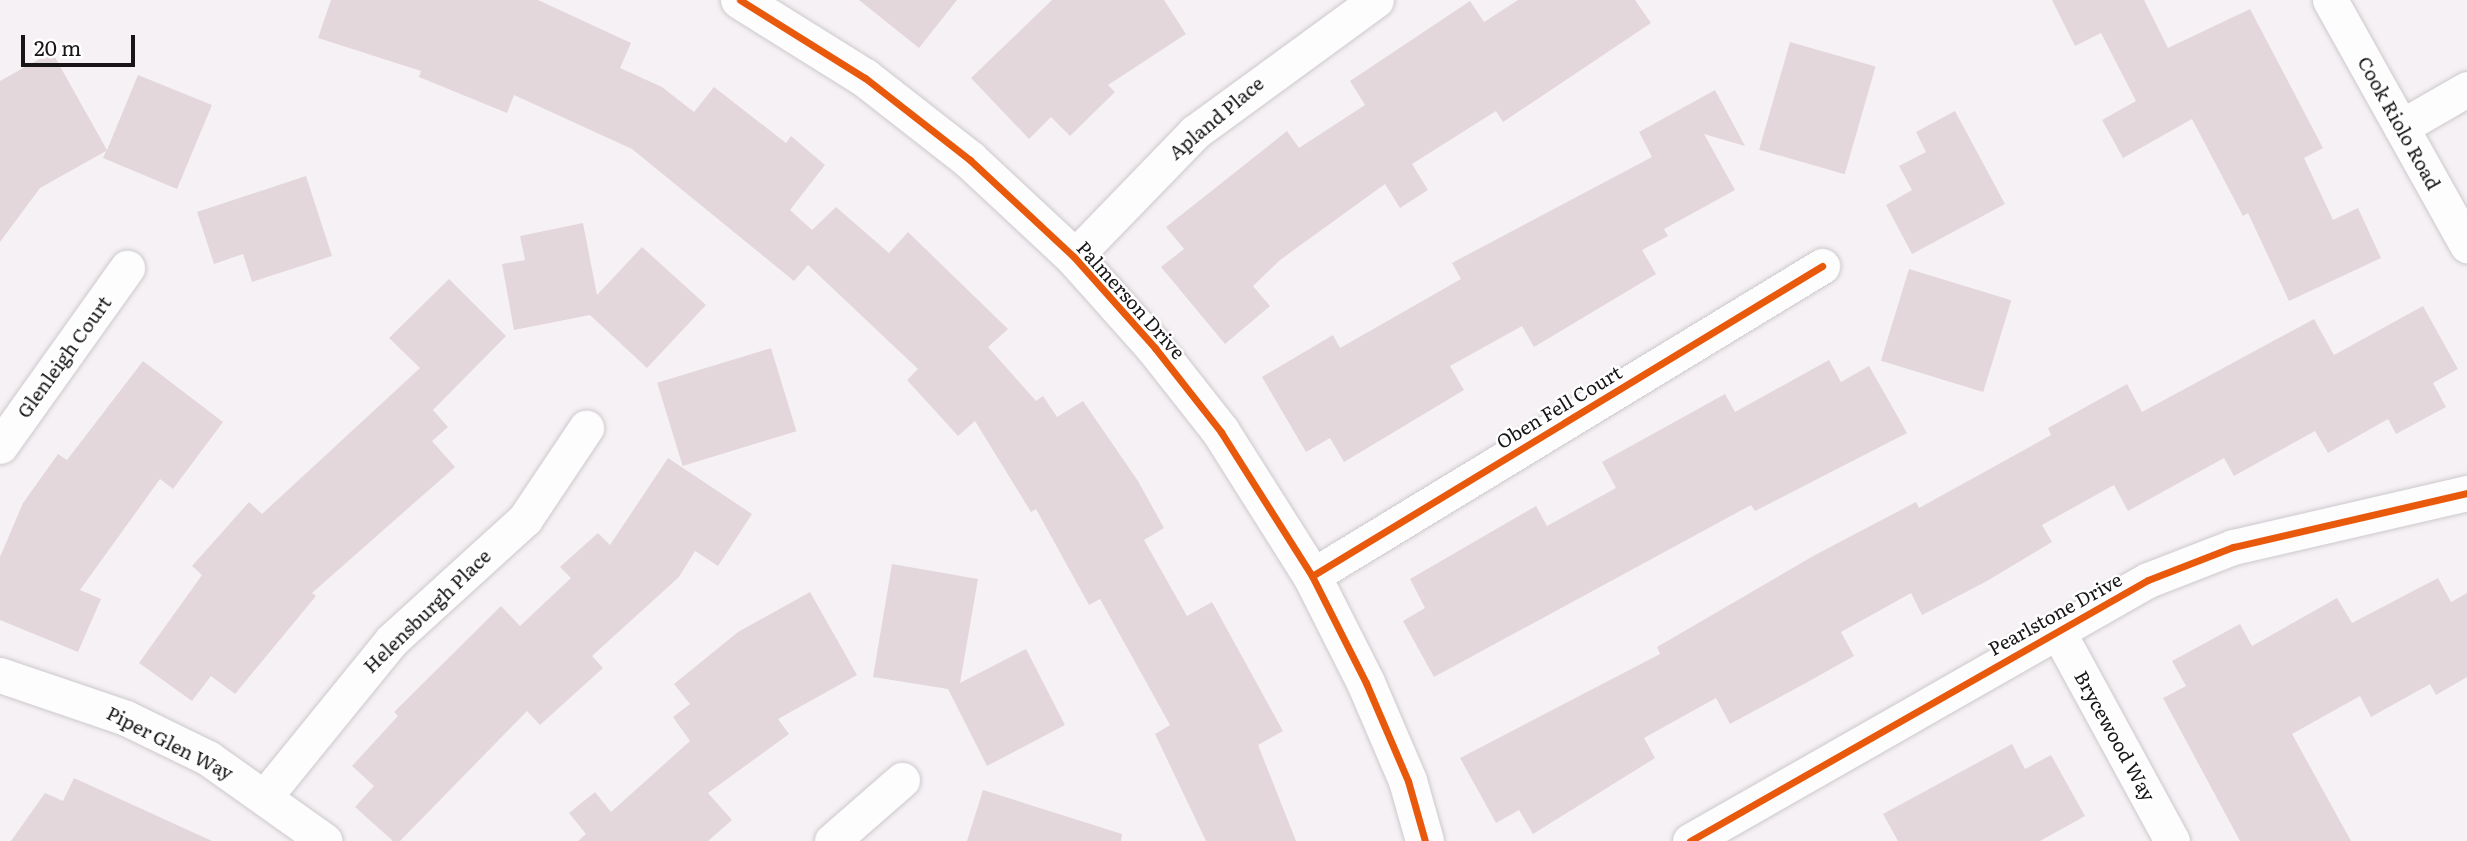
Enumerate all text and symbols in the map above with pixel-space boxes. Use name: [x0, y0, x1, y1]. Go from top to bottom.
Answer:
scale bar: [24, 21, 138, 65]
text: 20 m: [34, 31, 81, 62]
street label: Cook Riolo Road: [2353, 52, 2445, 194]
street label: Apland Place: [1164, 72, 1268, 164]
street label: Palmerson Drive: [1072, 236, 1190, 364]
street label: Glenleigh Court: [12, 292, 116, 422]
street label: Oben Fell Court: [1492, 361, 1626, 453]
street label: Helensburgh Place: [359, 544, 495, 678]
street label: Pearlstone Drive: [1984, 568, 2126, 660]
street label: Brycewood Way: [2070, 667, 2160, 805]
street label: Piper Glen Way: [103, 701, 237, 785]

